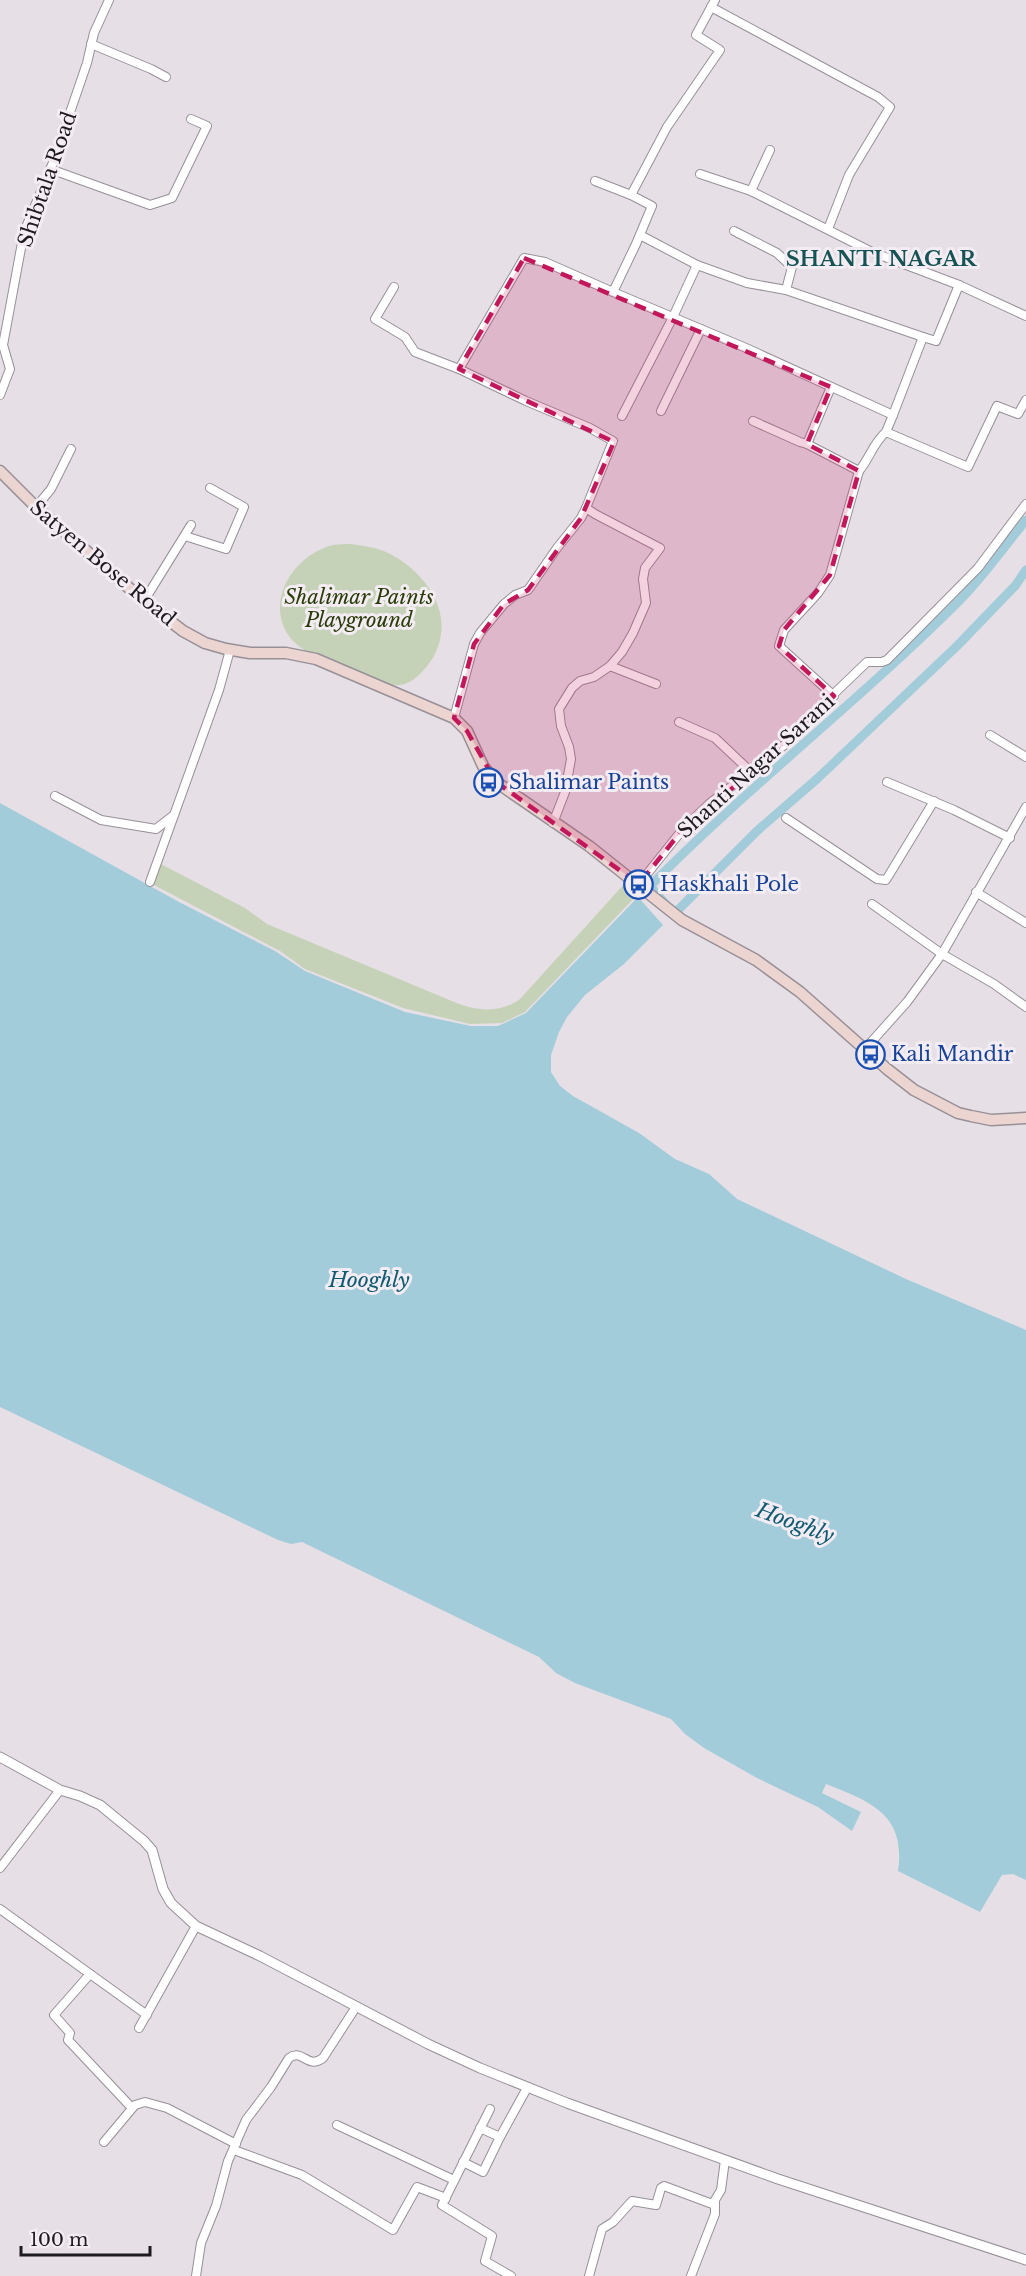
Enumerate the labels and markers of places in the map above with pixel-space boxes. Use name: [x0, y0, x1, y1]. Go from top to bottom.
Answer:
bus stop icon: Shalimar Paints: [472, 766, 504, 798]
place label: Shalimar Paints: [509, 770, 669, 794]
bus stop icon: Haskhali Pole: [623, 868, 655, 900]
place label: Haskhali Pole: [660, 872, 799, 896]
bus stop icon: Kali Mandir: [854, 1038, 886, 1070]
place label: Kali Mandir: [891, 1042, 1014, 1066]

